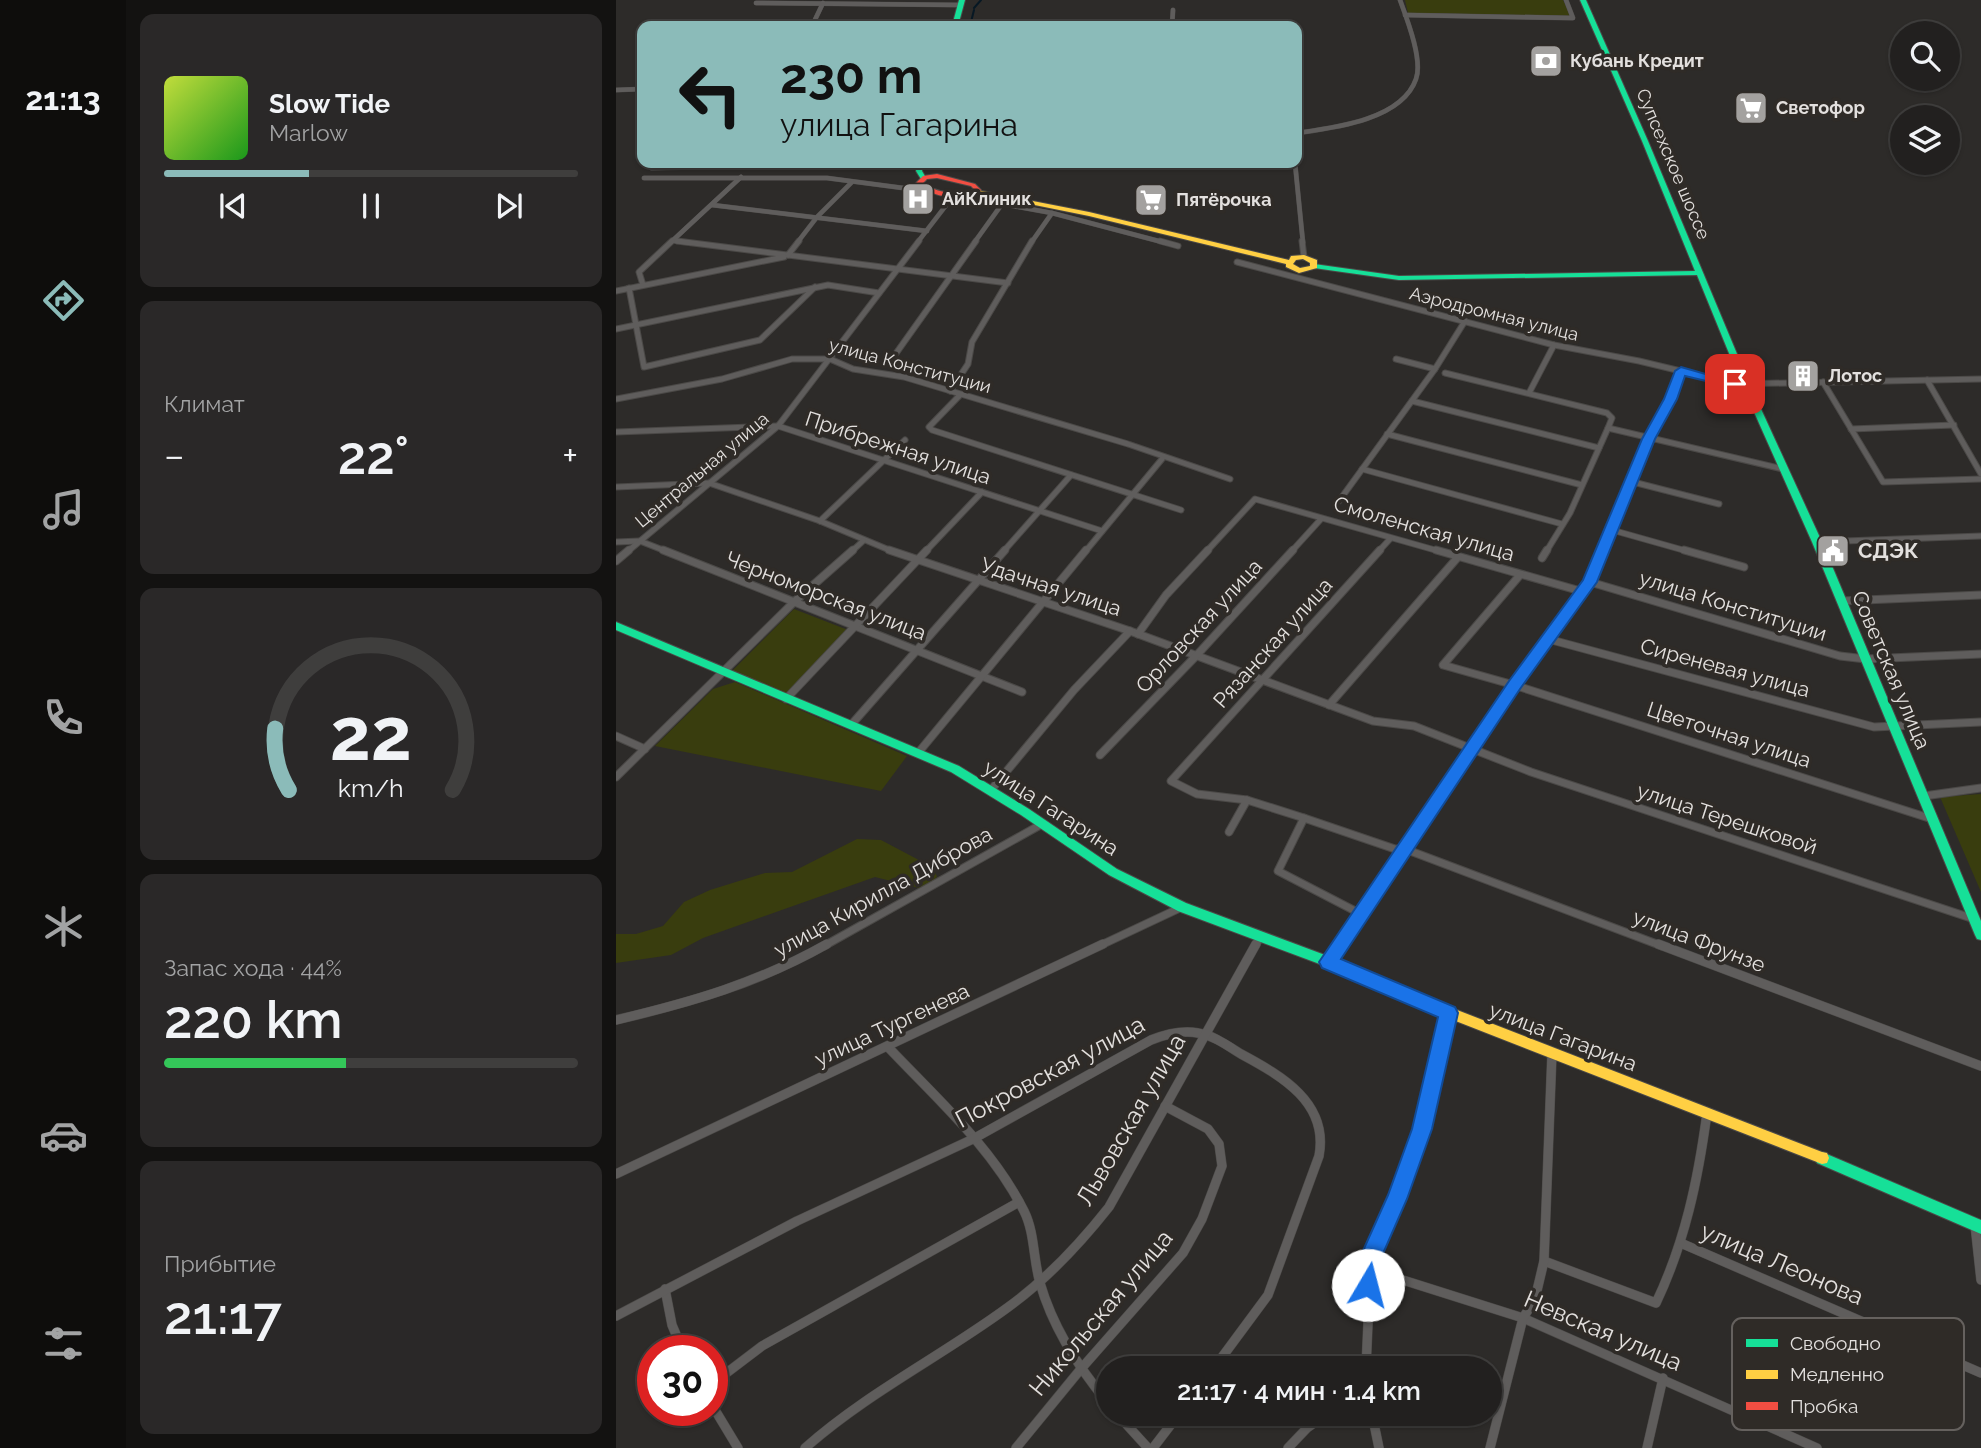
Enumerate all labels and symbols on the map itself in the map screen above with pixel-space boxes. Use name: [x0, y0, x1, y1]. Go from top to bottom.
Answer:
bank icon: Кубань Кредит: [1527, 42, 1565, 80]
place label: Кубань Кредит: [1570, 50, 1704, 71]
street label: Супсехское шоссе: [1632, 85, 1715, 243]
supermarket icon: Светофор: [1732, 89, 1770, 127]
place label: Светофор: [1776, 97, 1865, 118]
hospital icon: АйКлиник: [899, 180, 937, 218]
supermarket icon: Пятёрочка: [1132, 181, 1170, 219]
place label: АйКлиник: [942, 188, 1031, 209]
place label: Пятёрочка: [1176, 189, 1272, 210]
street label: Аэродромная улица: [1407, 282, 1581, 345]
street label: улица Конституции: [827, 334, 993, 397]
pin: [1705, 354, 1765, 414]
building icon: Лотос: [1784, 357, 1822, 395]
place label: Лотос: [1828, 365, 1882, 386]
street label: Прибрежная улица: [802, 406, 994, 489]
street label: Центральная улица: [631, 408, 773, 531]
street label: Смоленская улица: [1331, 491, 1517, 566]
public building icon: СДЭК: [1814, 532, 1852, 570]
place label: СДЭК: [1858, 538, 1919, 563]
street label: Черноморская улица: [722, 546, 930, 645]
street label: Удачная улица: [978, 552, 1125, 621]
street label: Орловская улица: [1130, 554, 1267, 698]
street label: улица Конституции: [1636, 565, 1830, 646]
street label: Рязанская улица: [1208, 573, 1337, 713]
street label: Советская улица: [1847, 587, 1936, 753]
street label: Сиреневая улица: [1638, 633, 1813, 702]
street label: Цветочная улица: [1644, 696, 1814, 773]
street label: улица Гагарина: [979, 755, 1124, 861]
street label: улица Терешковой: [1634, 778, 1820, 859]
street label: улица Кирилла Диброва: [769, 821, 996, 962]
street label: улица Фрунзе: [1629, 904, 1769, 977]
street label: улица Тургенева: [811, 978, 973, 1071]
street label: улица Гагарина: [1486, 997, 1641, 1076]
street label: Покровская улица: [950, 1009, 1149, 1134]
street label: Львовская улица: [1070, 1029, 1192, 1211]
street label: улица Леонова: [1696, 1216, 1868, 1311]
street label: Никольская улица: [1023, 1224, 1179, 1402]
position arrow: [1331, 1248, 1405, 1322]
street label: Невская улица: [1520, 1284, 1687, 1377]
legend: [1732, 1318, 1964, 1430]
text: Свободно: [1790, 1332, 1881, 1354]
speed limit sign: 30: [637, 1335, 728, 1426]
text: Медленно: [1790, 1363, 1884, 1385]
text: Пробка: [1790, 1395, 1858, 1417]

